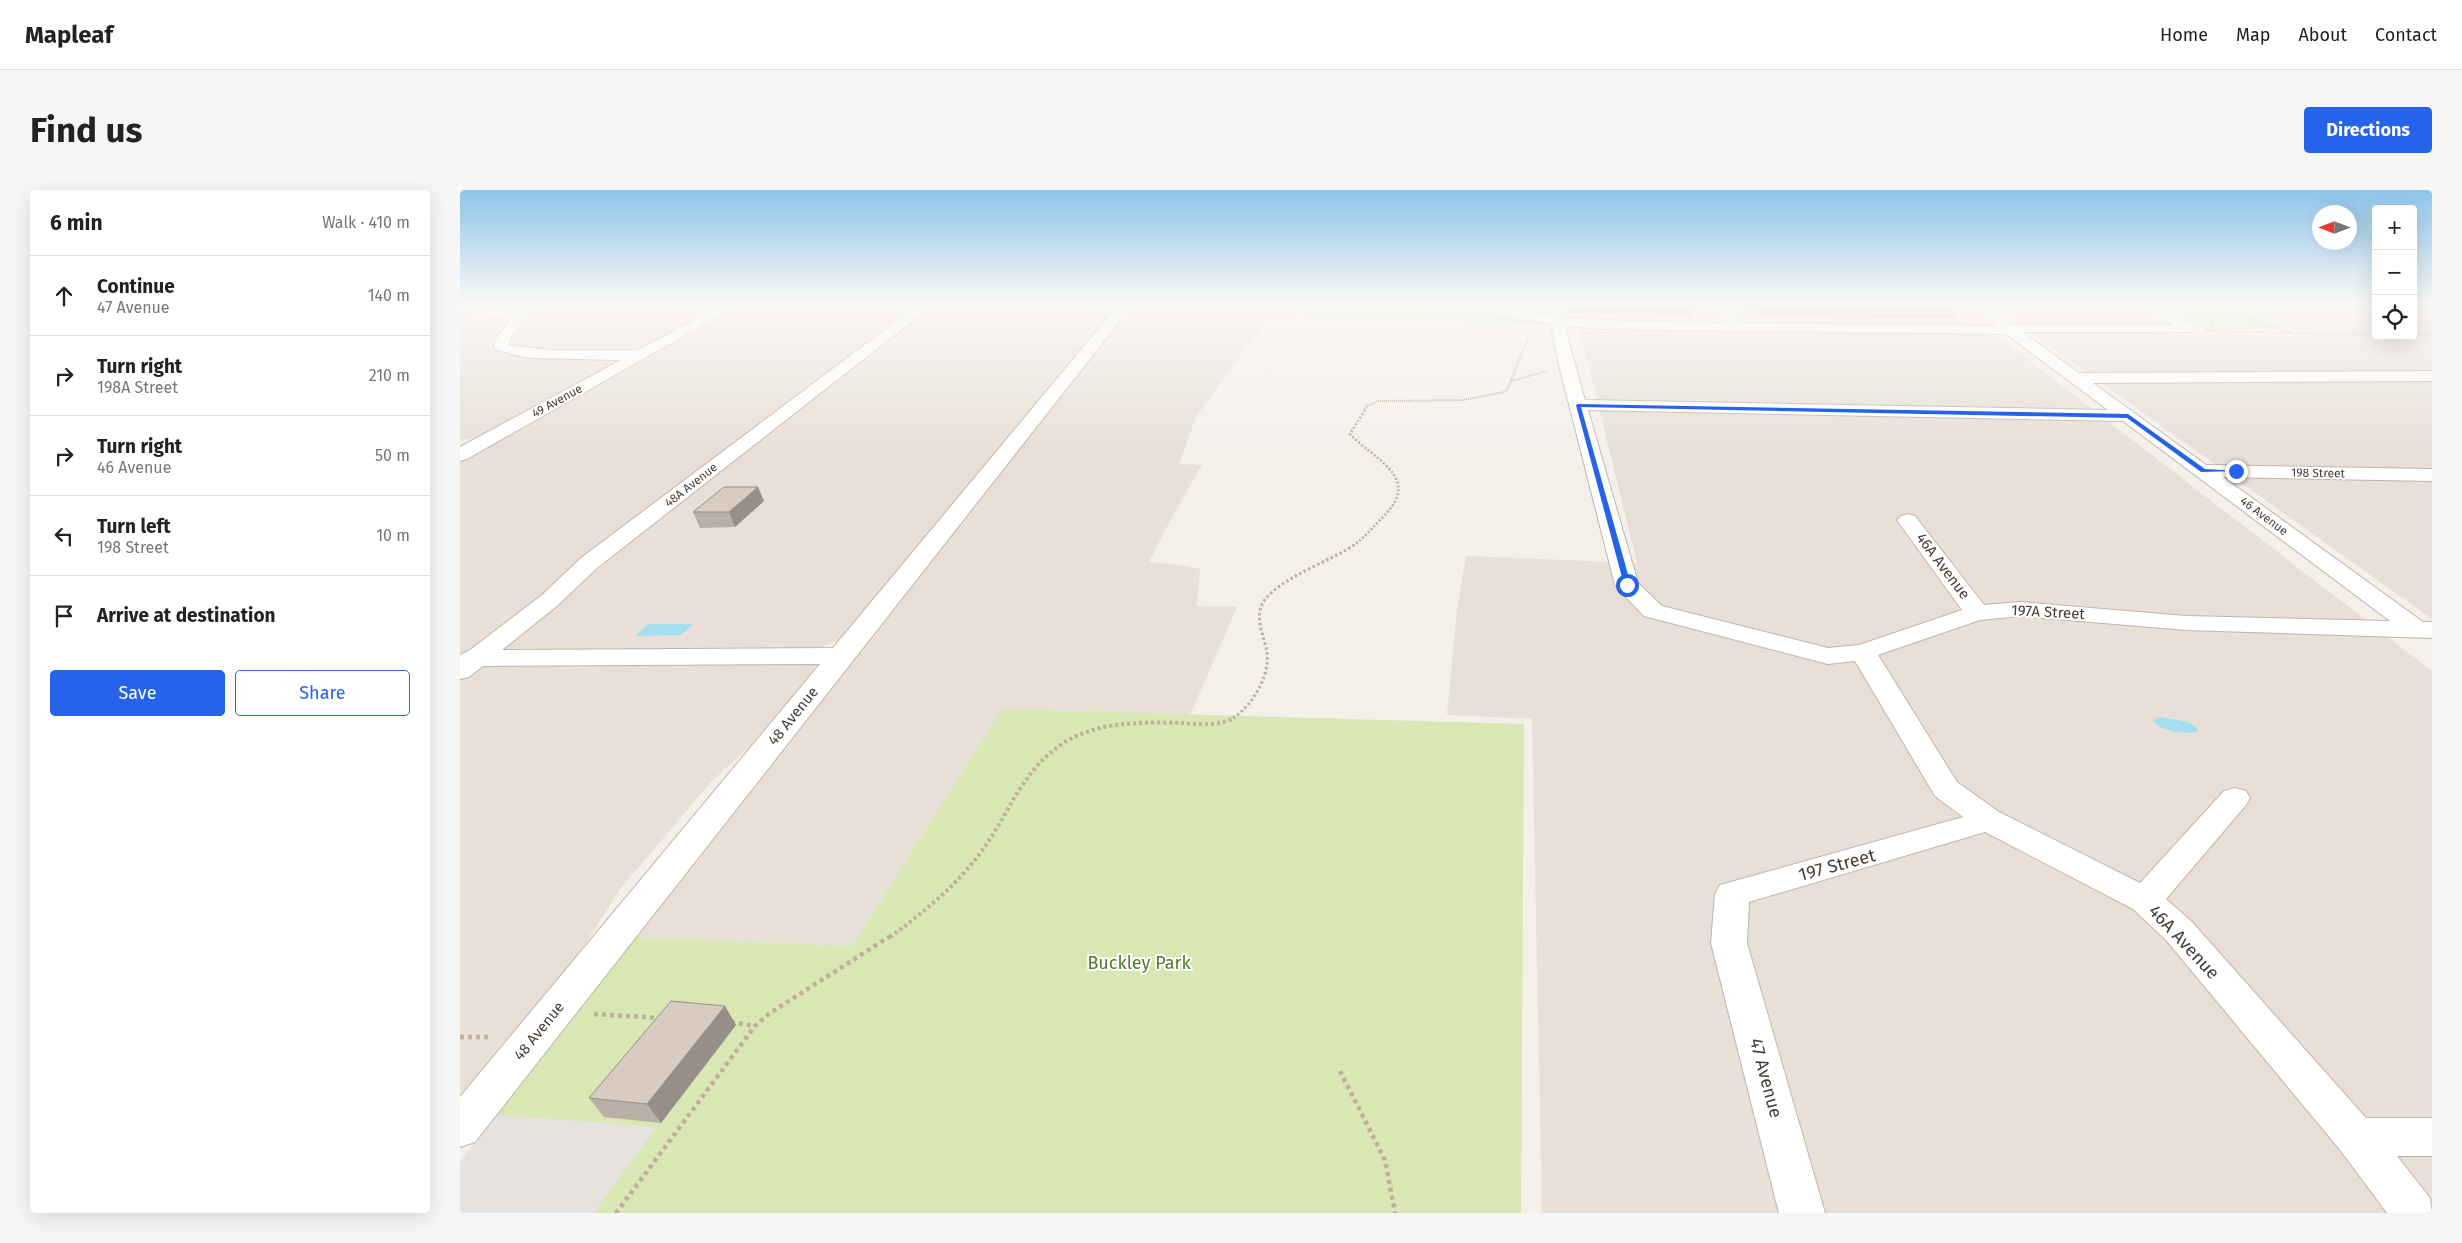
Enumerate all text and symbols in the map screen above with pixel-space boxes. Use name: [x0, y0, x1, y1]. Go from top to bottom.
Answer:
text: Mapleaf: [25, 21, 113, 49]
text: Home: [2160, 24, 2208, 46]
text: Map: [2236, 24, 2270, 46]
text: About: [2298, 24, 2347, 46]
text: Contact: [2375, 24, 2437, 46]
button: Directions: [2304, 107, 2432, 153]
text: Find us: [30, 109, 142, 151]
north arrow: [2312, 205, 2357, 250]
map controls: [2372, 205, 2417, 340]
button: +: [2372, 205, 2417, 250]
text: 6 min: [50, 210, 103, 236]
text: Walk · 410 m: [322, 213, 410, 232]
button: −: [2372, 250, 2417, 295]
text: Continue: [97, 275, 175, 298]
icon: ahead: [50, 282, 78, 310]
text: 140 m: [368, 286, 410, 305]
button: locate: [2372, 295, 2417, 340]
text: 47 Avenue: [97, 298, 170, 317]
text: Turn right: [97, 355, 182, 378]
icon: right: [50, 362, 78, 390]
text: 210 m: [369, 366, 410, 385]
text: 198A Street: [97, 378, 178, 397]
street label: 49 Avenue: [529, 381, 585, 421]
text: Turn right: [97, 435, 182, 458]
icon: right: [50, 442, 78, 470]
text: 50 m: [375, 446, 410, 465]
text: 46 Avenue: [97, 458, 171, 477]
street label: 48A Avenue: [662, 460, 720, 510]
route end: [2225, 460, 2248, 483]
street label: 198 Street: [2291, 466, 2346, 480]
street label: 46 Avenue: [2238, 494, 2290, 538]
text: Turn left: [97, 515, 171, 538]
icon: left: [50, 522, 78, 550]
text: 10 m: [376, 526, 410, 545]
street label: 46A Avenue: [1912, 529, 1974, 603]
text: 198 Street: [97, 538, 169, 557]
route start: [1616, 574, 1639, 597]
street label: 197A Street: [2011, 601, 2086, 623]
icon: arrive: [50, 602, 78, 630]
text: Arrive at destination: [97, 604, 276, 627]
button: Save: [50, 670, 225, 716]
button: Share: [235, 670, 410, 716]
street label: 48 Avenue: [764, 683, 822, 749]
street label: 197 Street: [1796, 844, 1878, 886]
street label: 46A Avenue: [2144, 900, 2224, 984]
park label: Buckley Park: [1087, 952, 1191, 974]
street label: 48 Avenue: [510, 998, 568, 1064]
street label: 47 Avenue: [1745, 1036, 1787, 1120]

